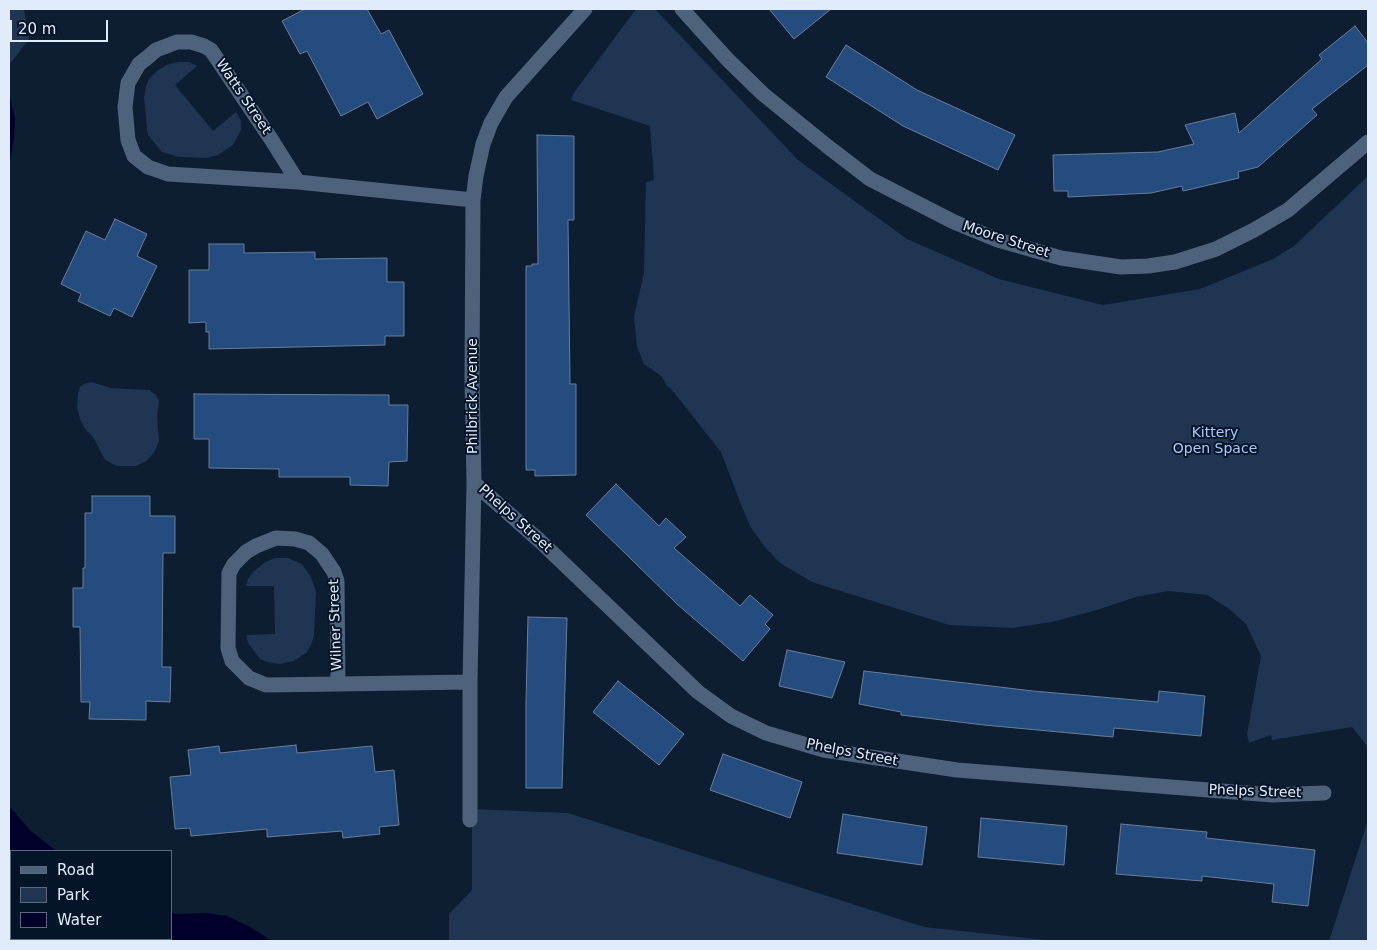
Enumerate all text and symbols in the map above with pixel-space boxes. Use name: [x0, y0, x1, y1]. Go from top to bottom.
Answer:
scale bar: [12, 10, 110, 42]
text: 20 m: [18, 20, 56, 38]
street label: Watts Street: [212, 56, 274, 138]
street label: Moore Street: [960, 218, 1052, 262]
street label: Philbrick Avenue: [465, 338, 481, 454]
park label: Kittery Open Space: [1173, 425, 1257, 458]
street label: Phelps Street: [475, 482, 555, 556]
street label: Wilner Street: [326, 579, 346, 671]
street label: Phelps Street: [805, 736, 899, 770]
street label: Phelps Street: [1208, 782, 1302, 802]
legend: [10, 850, 172, 940]
text: Road: [57, 861, 95, 879]
text: Park: [57, 886, 89, 904]
text: Water: [57, 911, 101, 929]

